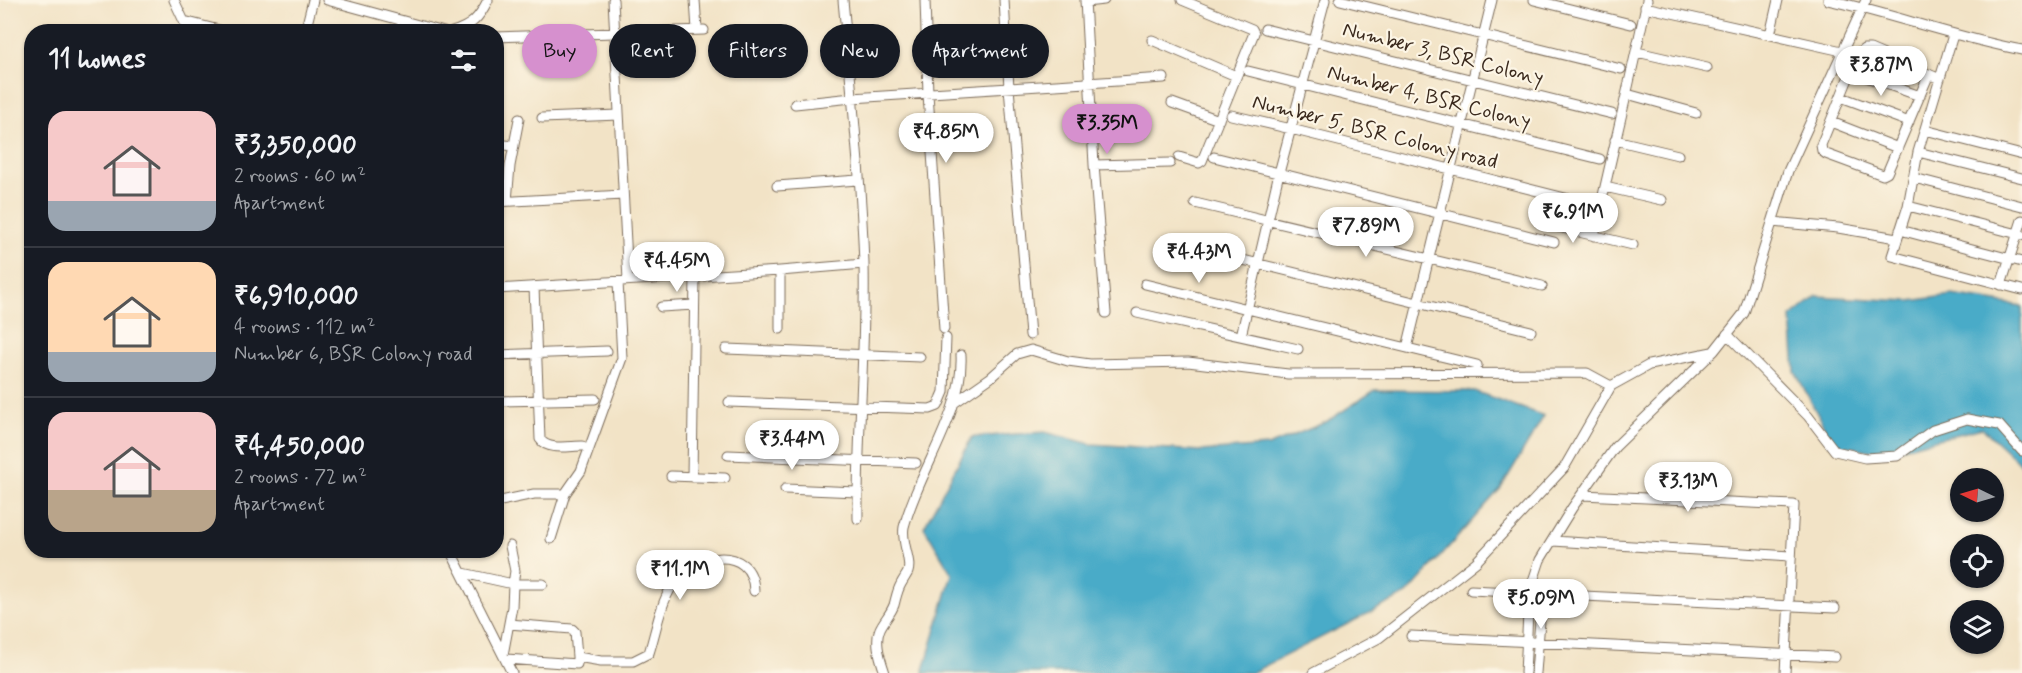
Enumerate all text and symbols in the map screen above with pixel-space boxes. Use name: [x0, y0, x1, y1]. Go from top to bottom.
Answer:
street label: Number 3, BSR Colony: [1340, 15, 1546, 93]
chip: Buy: [522, 24, 597, 78]
chip: Rent: [609, 24, 696, 78]
chip: Filters: [708, 24, 808, 78]
chip: New: [820, 24, 900, 78]
chip: Apartment: [912, 24, 1049, 78]
text: 11 homes: [48, 43, 146, 77]
icon: filters: [447, 44, 480, 77]
pin: ₹3.87M: [1832, 46, 1930, 97]
text: ₹3.87M: [1849, 52, 1913, 79]
street label: Number 4, BSR Colony: [1324, 58, 1534, 136]
street label: Number 5, BSR Colony road: [1249, 88, 1501, 176]
pin: ₹3.35M: [1058, 104, 1156, 155]
text: ₹3.35M: [1076, 110, 1138, 137]
pin: ₹4.85M: [897, 113, 995, 164]
text: ₹4.85M: [913, 119, 979, 146]
text: ₹3,350,000: [234, 129, 357, 163]
icon: home: [96, 135, 168, 207]
text: 2 rooms · 60 m²: [234, 163, 366, 190]
text: Apartment: [234, 190, 325, 217]
pin: ₹6.91M: [1524, 193, 1622, 244]
text: ₹6.91M: [1542, 199, 1604, 226]
pin: ₹7.89M: [1317, 207, 1415, 258]
text: ₹7.89M: [1332, 213, 1400, 240]
pin: ₹4.43M: [1150, 233, 1248, 284]
text: ₹4.43M: [1167, 239, 1231, 266]
pin: ₹4.45M: [628, 242, 726, 293]
text: ₹4.45M: [643, 248, 711, 275]
text: ₹6,910,000: [234, 280, 359, 314]
icon: home: [96, 286, 168, 358]
text: 4 rooms · 112 m²: [234, 314, 375, 341]
text: Number 6, BSR Colony road: [234, 341, 472, 368]
pin: ₹3.44M: [743, 420, 841, 471]
text: ₹3.44M: [759, 426, 825, 453]
text: ₹4,450,000: [234, 430, 365, 464]
icon: home: [96, 436, 168, 508]
pin: ₹3.13M: [1639, 462, 1737, 513]
text: 2 rooms · 72 m²: [234, 464, 367, 491]
text: ₹3.13M: [1658, 468, 1718, 495]
north arrow: [1950, 468, 2004, 522]
map controls: [1950, 468, 2004, 654]
text: Apartment: [234, 491, 325, 518]
button: locate: [1950, 534, 2004, 588]
pin: ₹11.1M: [631, 550, 729, 601]
text: ₹11.1M: [650, 556, 710, 583]
pin: ₹5.09M: [1492, 579, 1590, 630]
text: ₹5.09M: [1507, 585, 1575, 612]
button: layers: [1950, 600, 2004, 654]

